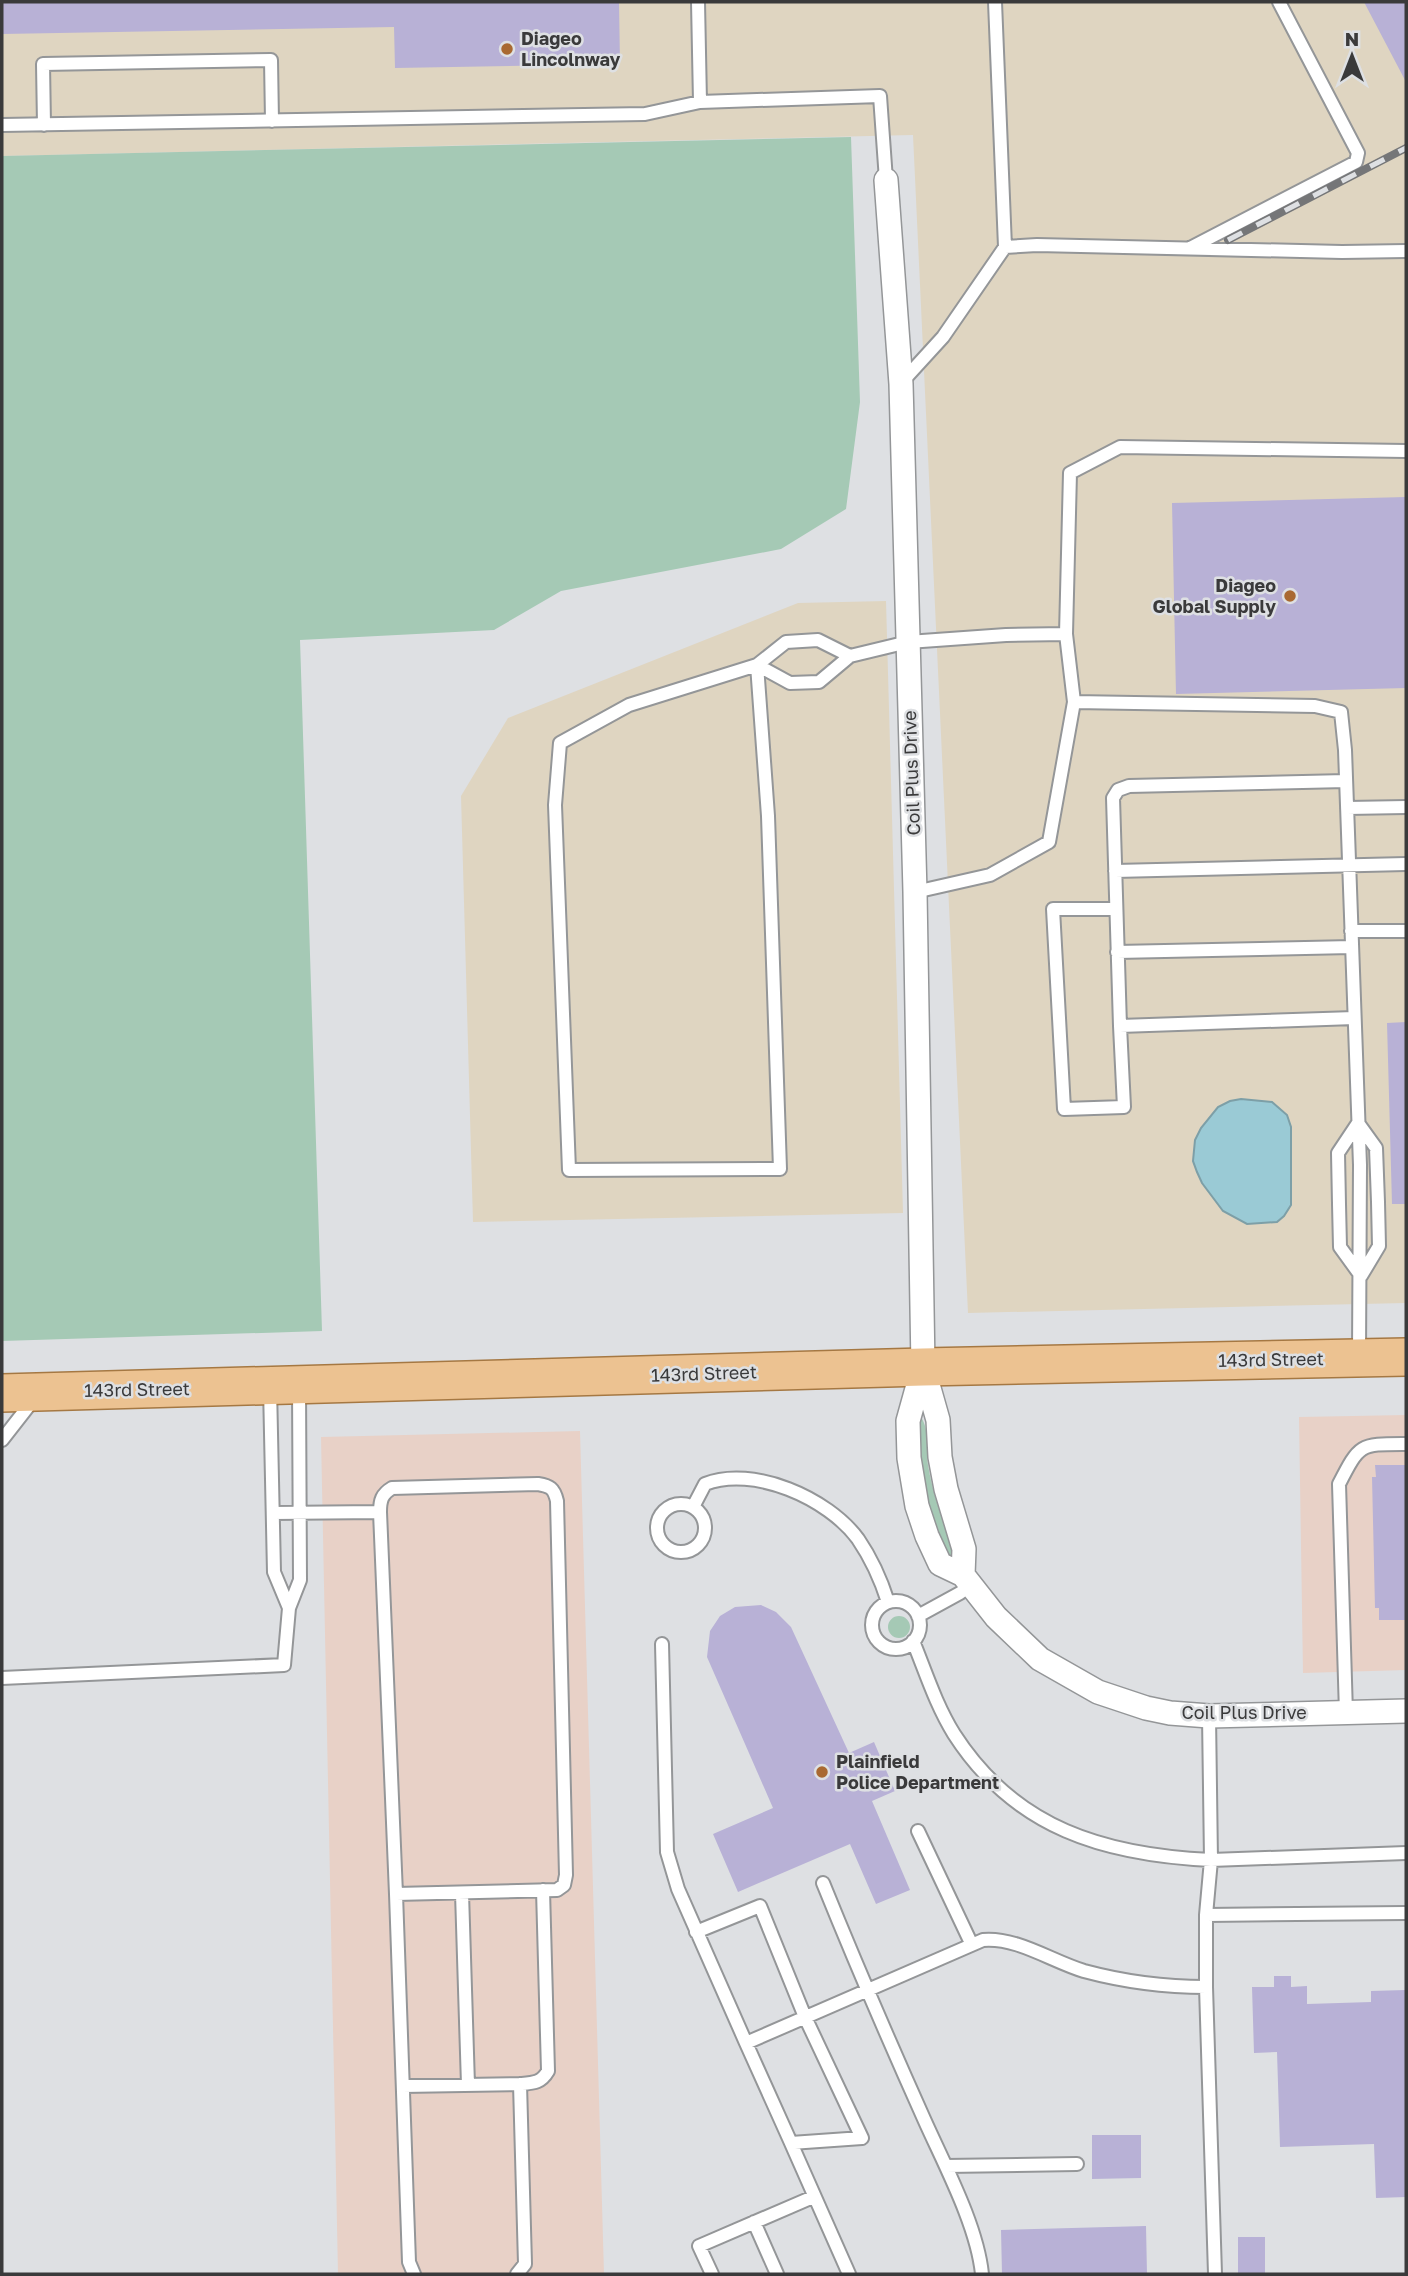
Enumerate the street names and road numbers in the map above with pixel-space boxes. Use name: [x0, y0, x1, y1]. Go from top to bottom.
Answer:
street label: Coil Plus Drive: [898, 710, 924, 836]
street label: 143rd Street: [1218, 1347, 1324, 1371]
street label: 143rd Street: [651, 1360, 757, 1386]
street label: 143rd Street: [84, 1377, 190, 1401]
street label: Coil Plus Drive: [1181, 1701, 1307, 1723]

